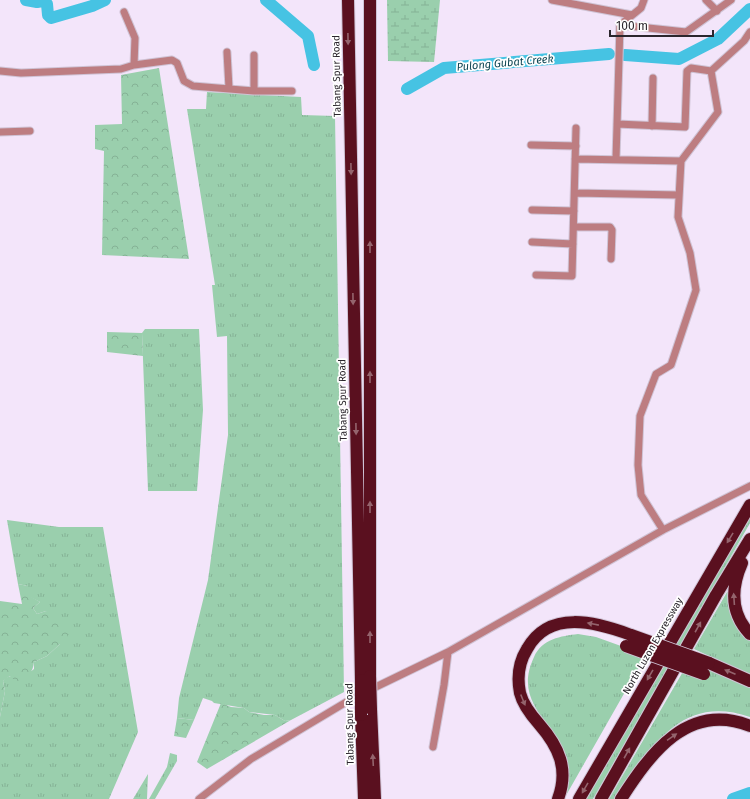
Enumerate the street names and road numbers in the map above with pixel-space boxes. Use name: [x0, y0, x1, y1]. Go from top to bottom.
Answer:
street label: Tabang Spur Road: [330, 35, 344, 117]
street label: Tabang Spur Road: [336, 359, 350, 441]
street label: North Luzon Expressway: [620, 596, 686, 696]
street label: Tabang Spur Road: [343, 683, 357, 765]

